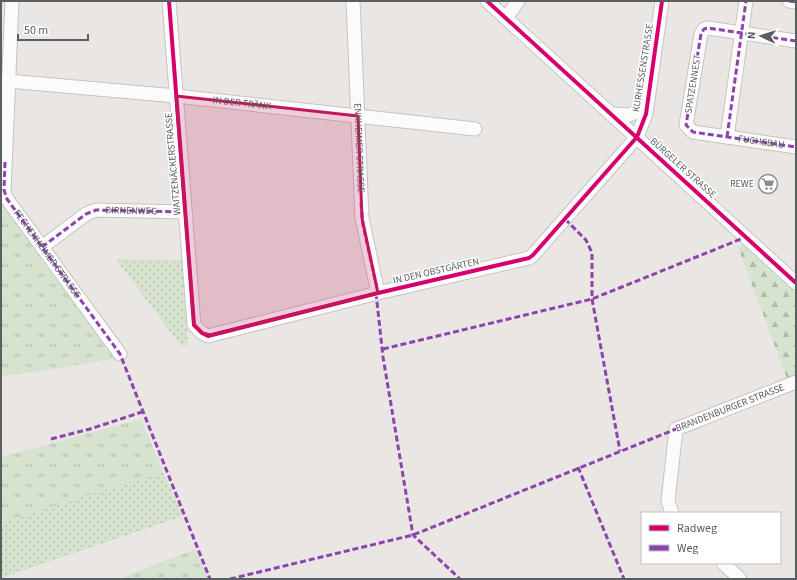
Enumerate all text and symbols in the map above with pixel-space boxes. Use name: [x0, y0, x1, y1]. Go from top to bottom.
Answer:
scale bar: [18, 16, 88, 42]
north arrow: [741, 16, 781, 56]
text: 50 m: [24, 22, 48, 39]
street label: KURHESSENSTRASSE: [629, 23, 657, 113]
text: N: [744, 31, 759, 40]
street label: SPATZENNEST: [681, 53, 705, 115]
street label: IN DER TRÄNK: [212, 93, 272, 113]
street label: ENKHEIMER STRASSE: [350, 103, 368, 193]
street label: WAITZENÄCKERSTRASSE: [162, 112, 184, 216]
street label: FUCHSBAU: [737, 132, 785, 152]
street label: BÜRGELER STRASSE: [647, 134, 719, 202]
supermarket icon: REWE: [757, 173, 779, 195]
place label: REWE: [730, 177, 754, 191]
street label: BIRNENWEG: [105, 203, 157, 218]
street label: FECHENHEIMER STRASSE: [10, 207, 84, 301]
street label: IN DEN OBSTGÄRTEN: [392, 254, 480, 288]
street label: BRANDENBURGER STRASSE: [673, 380, 786, 436]
legend: [641, 512, 781, 564]
text: Radweg: [677, 520, 717, 537]
text: Weg: [677, 540, 698, 557]

